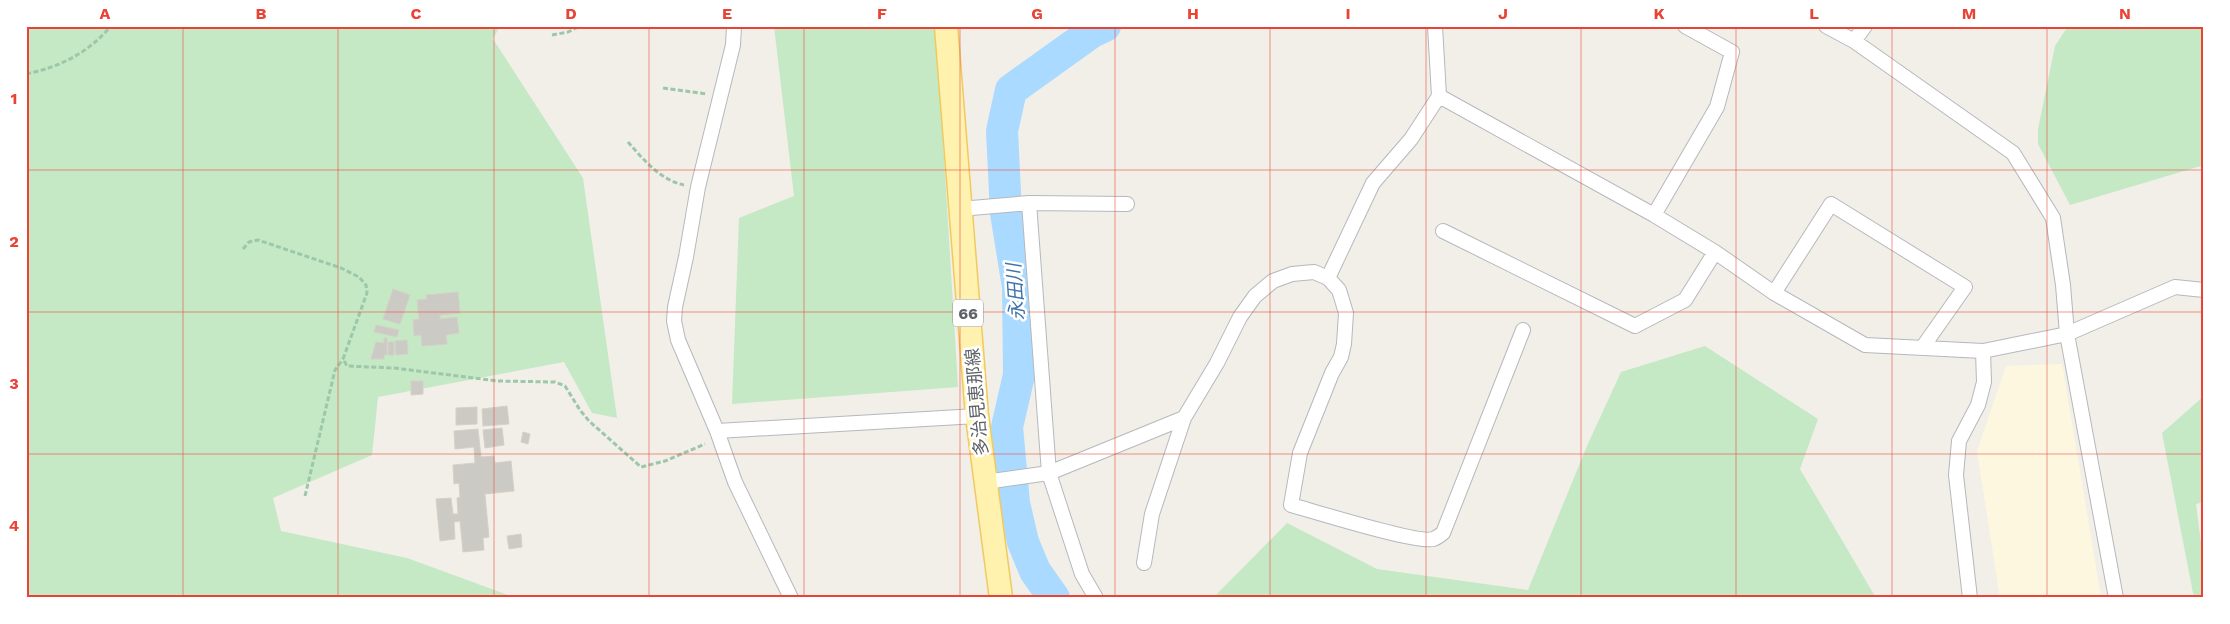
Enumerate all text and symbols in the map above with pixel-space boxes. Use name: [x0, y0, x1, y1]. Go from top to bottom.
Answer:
text: A: [100, 4, 111, 23]
text: B: [256, 4, 267, 23]
text: C: [411, 4, 422, 23]
text: D: [565, 4, 577, 23]
text: E: [722, 4, 732, 23]
text: F: [877, 4, 887, 23]
text: G: [1031, 4, 1043, 23]
text: H: [1187, 4, 1199, 23]
text: I: [1345, 4, 1351, 23]
text: J: [1498, 4, 1508, 23]
text: K: [1653, 4, 1665, 23]
text: L: [1809, 4, 1819, 23]
text: M: [1962, 4, 1976, 23]
text: N: [2119, 4, 2131, 23]
text: 1: [11, 89, 17, 108]
text: 2: [9, 232, 19, 251]
water label: 永田川: [1002, 261, 1029, 321]
road number: 66: [953, 300, 983, 326]
street label: 多治見恵那線: [961, 347, 992, 457]
text: 3: [9, 374, 19, 393]
text: 4: [9, 516, 19, 535]

